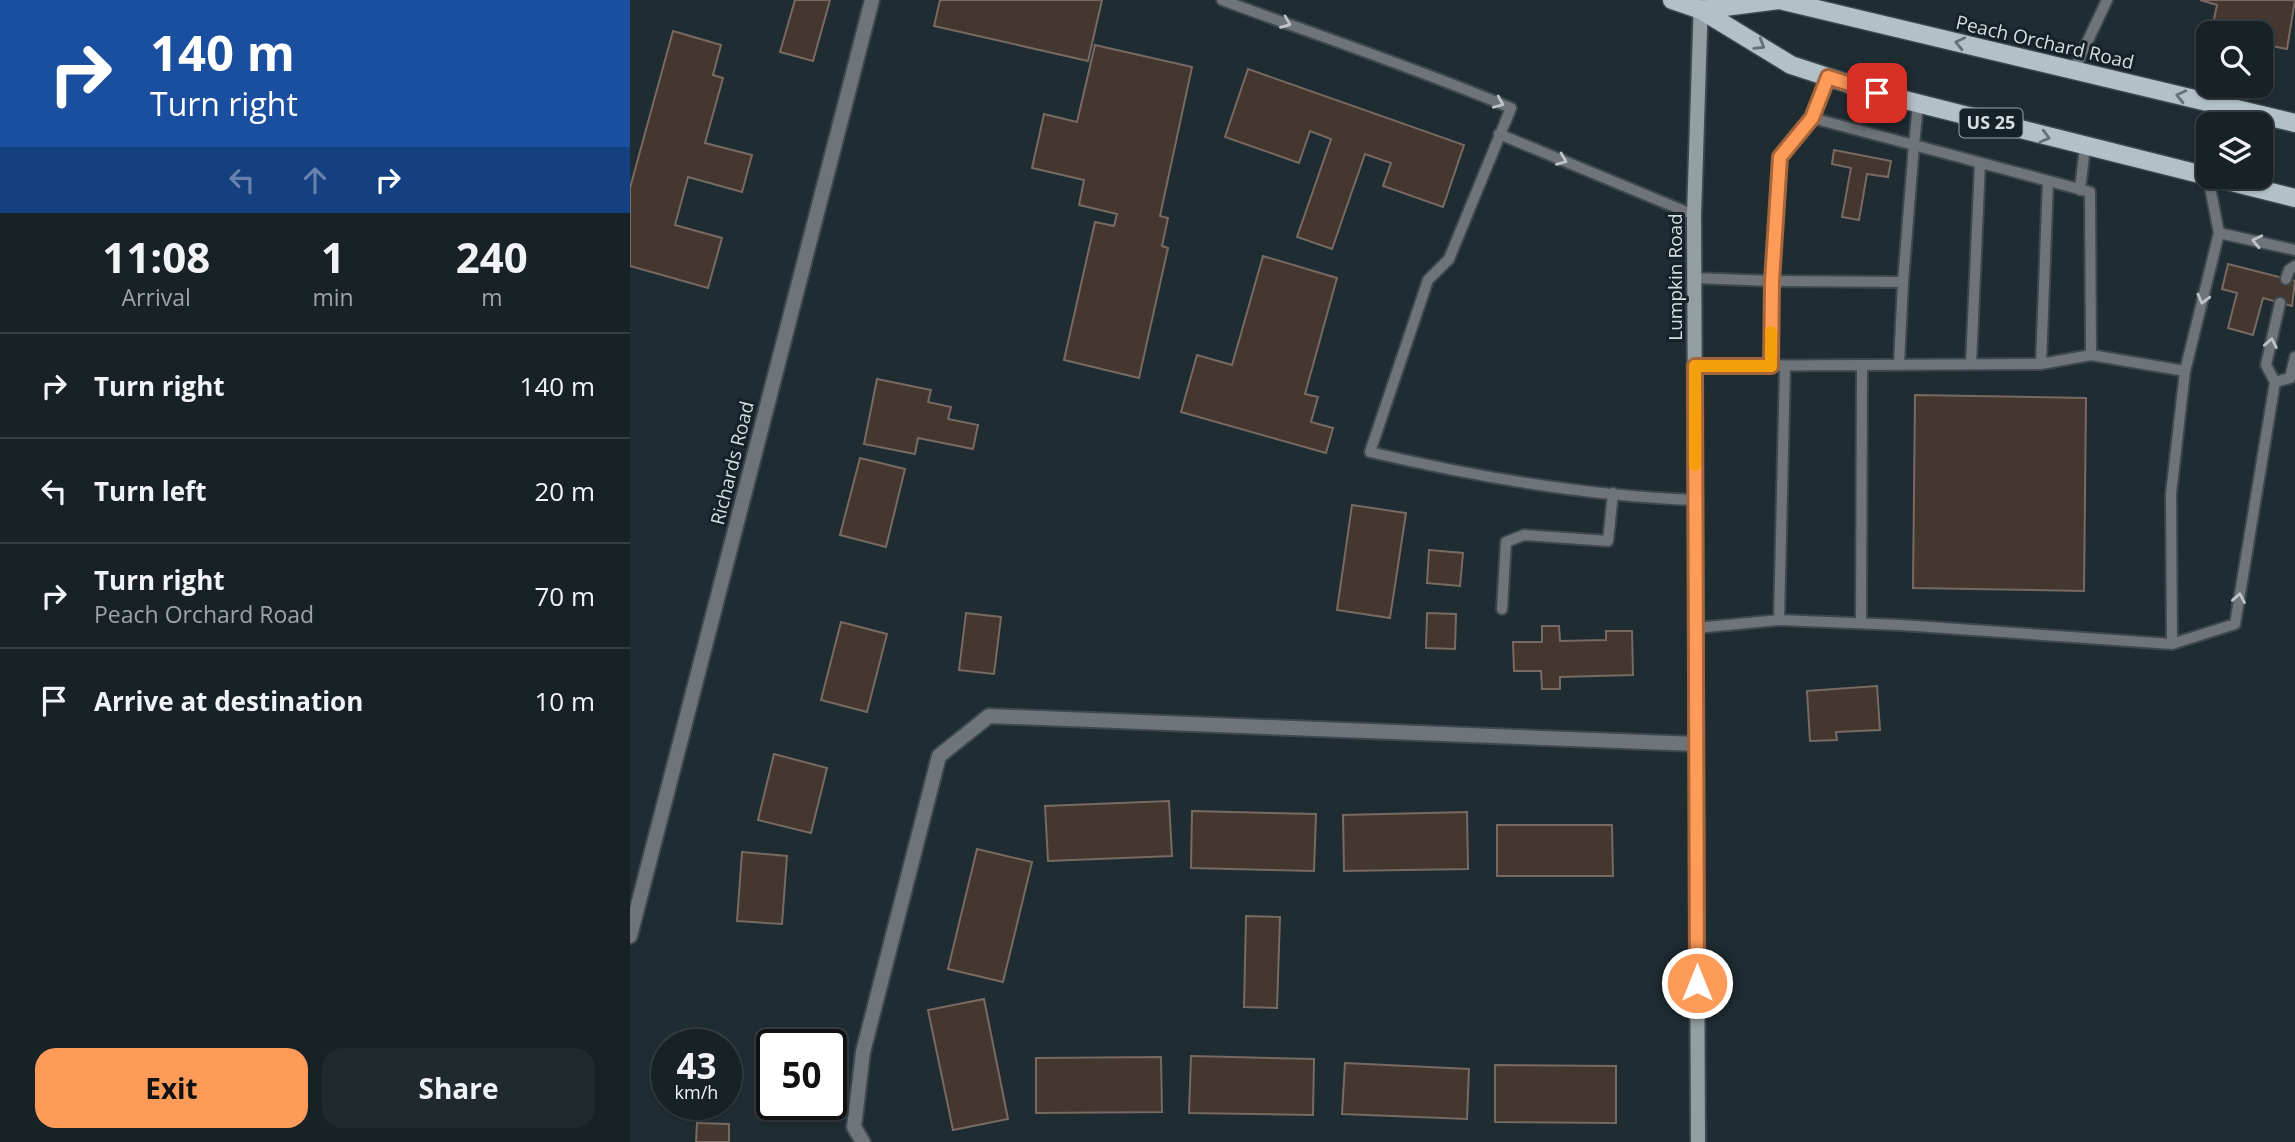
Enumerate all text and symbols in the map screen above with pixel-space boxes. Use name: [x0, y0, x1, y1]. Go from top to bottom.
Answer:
street label: Peach Orchard Road: [1953, 9, 2137, 75]
one-way arrow: [1280, 14, 1292, 28]
text: 140 m: [150, 19, 295, 85]
map controls: [2196, 21, 2273, 189]
button: search: [2196, 21, 2273, 98]
icon: right: [35, 28, 126, 119]
one-way arrow: [1752, 37, 1765, 50]
one-way arrow: [1954, 37, 1966, 51]
pin: [1847, 63, 1907, 123]
icon: arrive: [1858, 74, 1896, 112]
text: Turn right: [150, 82, 298, 125]
one-way arrow: [2175, 90, 2187, 104]
one-way arrow: [1492, 94, 1504, 108]
road number: US 25: [1960, 109, 2022, 138]
button: layers: [2196, 112, 2273, 189]
one-way arrow: [2039, 129, 2051, 143]
one-way arrow: [1555, 152, 1568, 166]
icon: left: [223, 161, 261, 199]
icon: ahead: [296, 161, 334, 199]
icon: right: [369, 161, 407, 199]
street label: Lumpkin Road: [1662, 213, 1688, 341]
text: 11:08: [102, 228, 210, 285]
text: 1: [321, 228, 345, 285]
text: 240: [456, 228, 528, 285]
one-way arrow: [2251, 235, 2263, 250]
text: Arrival: [122, 281, 191, 313]
text: min: [312, 281, 354, 313]
text: m: [481, 281, 502, 313]
one-way arrow: [2197, 293, 2211, 305]
one-way arrow: [2262, 337, 2277, 349]
icon: right: [35, 367, 73, 405]
text: Turn right: [94, 368, 225, 404]
text: 140 m: [520, 368, 595, 404]
street label: Richards Road: [704, 398, 760, 528]
icon: left: [35, 472, 73, 510]
text: Turn left: [94, 473, 206, 509]
text: 20 m: [534, 473, 595, 509]
text: Turn right: [94, 562, 225, 598]
icon: right: [35, 577, 73, 615]
text: 70 m: [534, 578, 595, 614]
one-way arrow: [2231, 592, 2246, 603]
text: Peach Orchard Road: [94, 598, 314, 630]
icon: arrive: [35, 682, 73, 720]
text: Arrive at destination: [94, 683, 363, 719]
text: 10 m: [534, 683, 595, 719]
position arrow: [1660, 946, 1734, 1020]
speed limit sign: 50: [756, 1029, 847, 1120]
text: 43: [676, 1042, 717, 1089]
button: Exit: [35, 1048, 308, 1128]
button: Share: [322, 1048, 595, 1128]
text: km/h: [675, 1080, 718, 1104]

